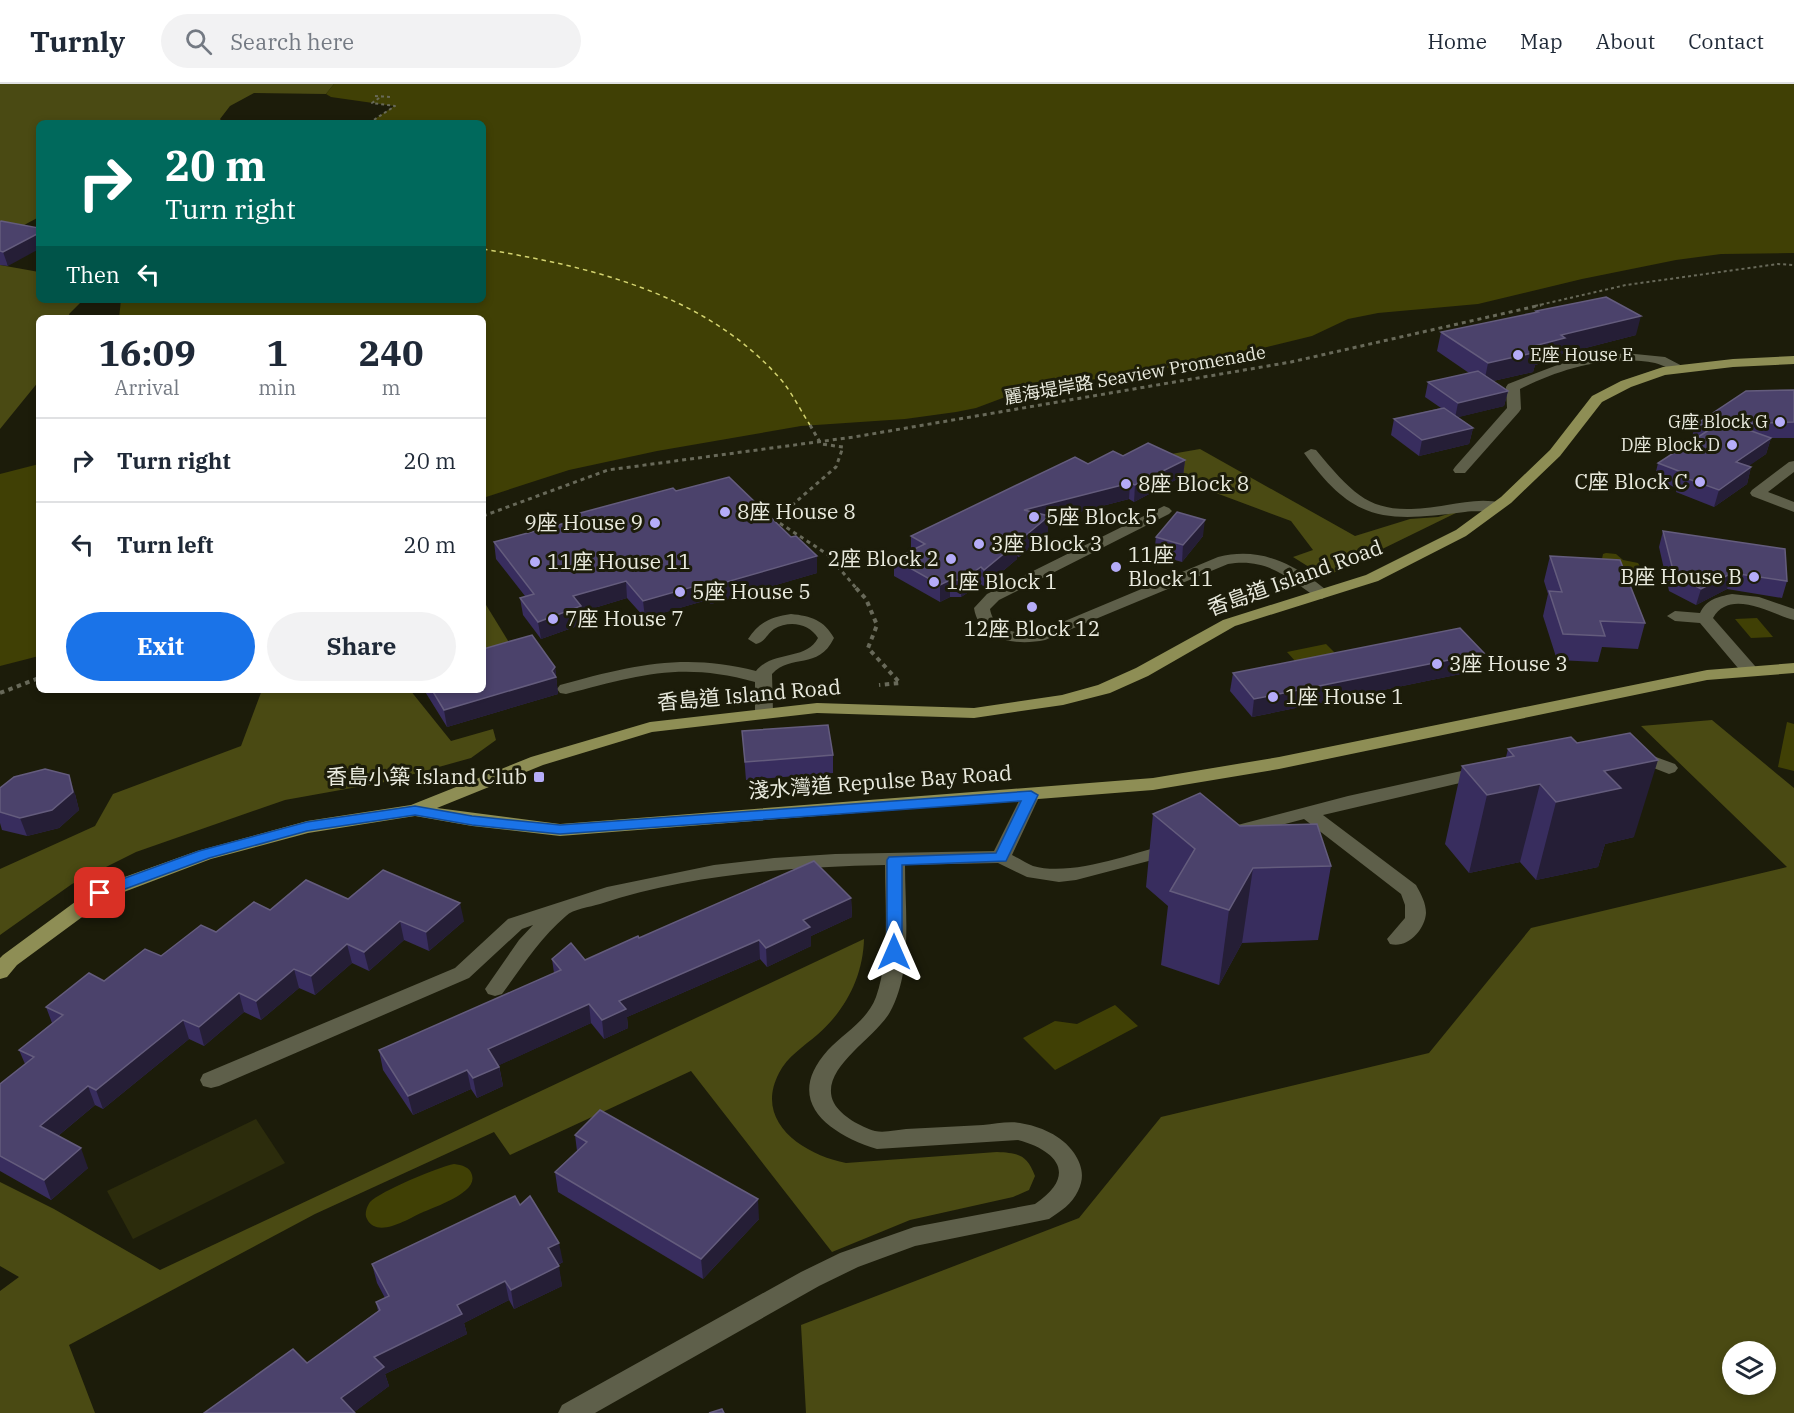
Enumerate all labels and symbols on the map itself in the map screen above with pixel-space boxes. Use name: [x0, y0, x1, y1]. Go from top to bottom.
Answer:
street label: 麗海堤岸路 Seaview Promenade: [1002, 340, 1267, 409]
place label: E座 House E: [1530, 343, 1633, 366]
marker: E座 House E: [1511, 348, 1525, 362]
place label: G座 Block G: [1668, 410, 1768, 433]
marker: G座 Block G: [1773, 415, 1787, 429]
place label: D座 Block D: [1621, 433, 1720, 456]
marker: D座 Block D: [1725, 438, 1739, 452]
place label: C座 Block C: [1574, 467, 1688, 495]
place label: 8座 Block 8: [1138, 469, 1249, 497]
marker: C座 Block C: [1693, 475, 1707, 489]
marker: 8座 Block 8: [1119, 477, 1133, 491]
place label: 8座 House 8: [737, 497, 856, 525]
place label: 5座 Block 5: [1046, 502, 1157, 530]
marker: 8座 House 8: [718, 505, 732, 519]
place label: 9座 House 9: [524, 508, 643, 536]
marker: 5座 Block 5: [1027, 510, 1041, 524]
marker: 9座 House 9: [648, 516, 662, 530]
place label: 3座 Block 3: [991, 529, 1102, 557]
street label: 香島道 Island Road: [1203, 532, 1386, 622]
marker: 3座 Block 3: [972, 537, 986, 551]
place label: 11座 Block 11: [1128, 540, 1214, 592]
place label: 2座 Block 2: [828, 544, 939, 572]
place label: 11座 House 11: [547, 547, 691, 575]
marker: 2座 Block 2: [944, 552, 958, 566]
marker: 11座 House 11: [528, 555, 542, 569]
marker: 11座 Block 11: [1109, 560, 1123, 574]
place label: B座 House B: [1620, 562, 1742, 590]
place label: 1座 Block 1: [946, 567, 1057, 595]
marker: B座 House B: [1747, 570, 1761, 584]
marker: 1座 Block 1: [927, 575, 941, 589]
place label: 5座 House 5: [692, 577, 811, 605]
marker: 5座 House 5: [673, 585, 687, 599]
marker: 12座 Block 12: [1025, 600, 1039, 614]
place label: 7座 House 7: [565, 604, 684, 632]
marker: 7座 House 7: [546, 612, 560, 626]
place label: 12座 Block 12: [964, 614, 1100, 642]
place label: 3座 House 3: [1449, 649, 1568, 677]
marker: 3座 House 3: [1430, 657, 1444, 671]
street label: 香島道 Island Road: [656, 672, 842, 716]
place label: 1座 House 1: [1285, 682, 1404, 710]
marker: 1座 House 1: [1266, 690, 1280, 704]
street label: 淺水灣道 Repulse Bay Road: [747, 758, 1013, 804]
place label: 香島小築 Island Club: [326, 762, 527, 790]
marker: 香島小築 Island Club: [532, 770, 546, 784]
pin: [74, 867, 125, 918]
position arrow: [862, 920, 926, 984]

